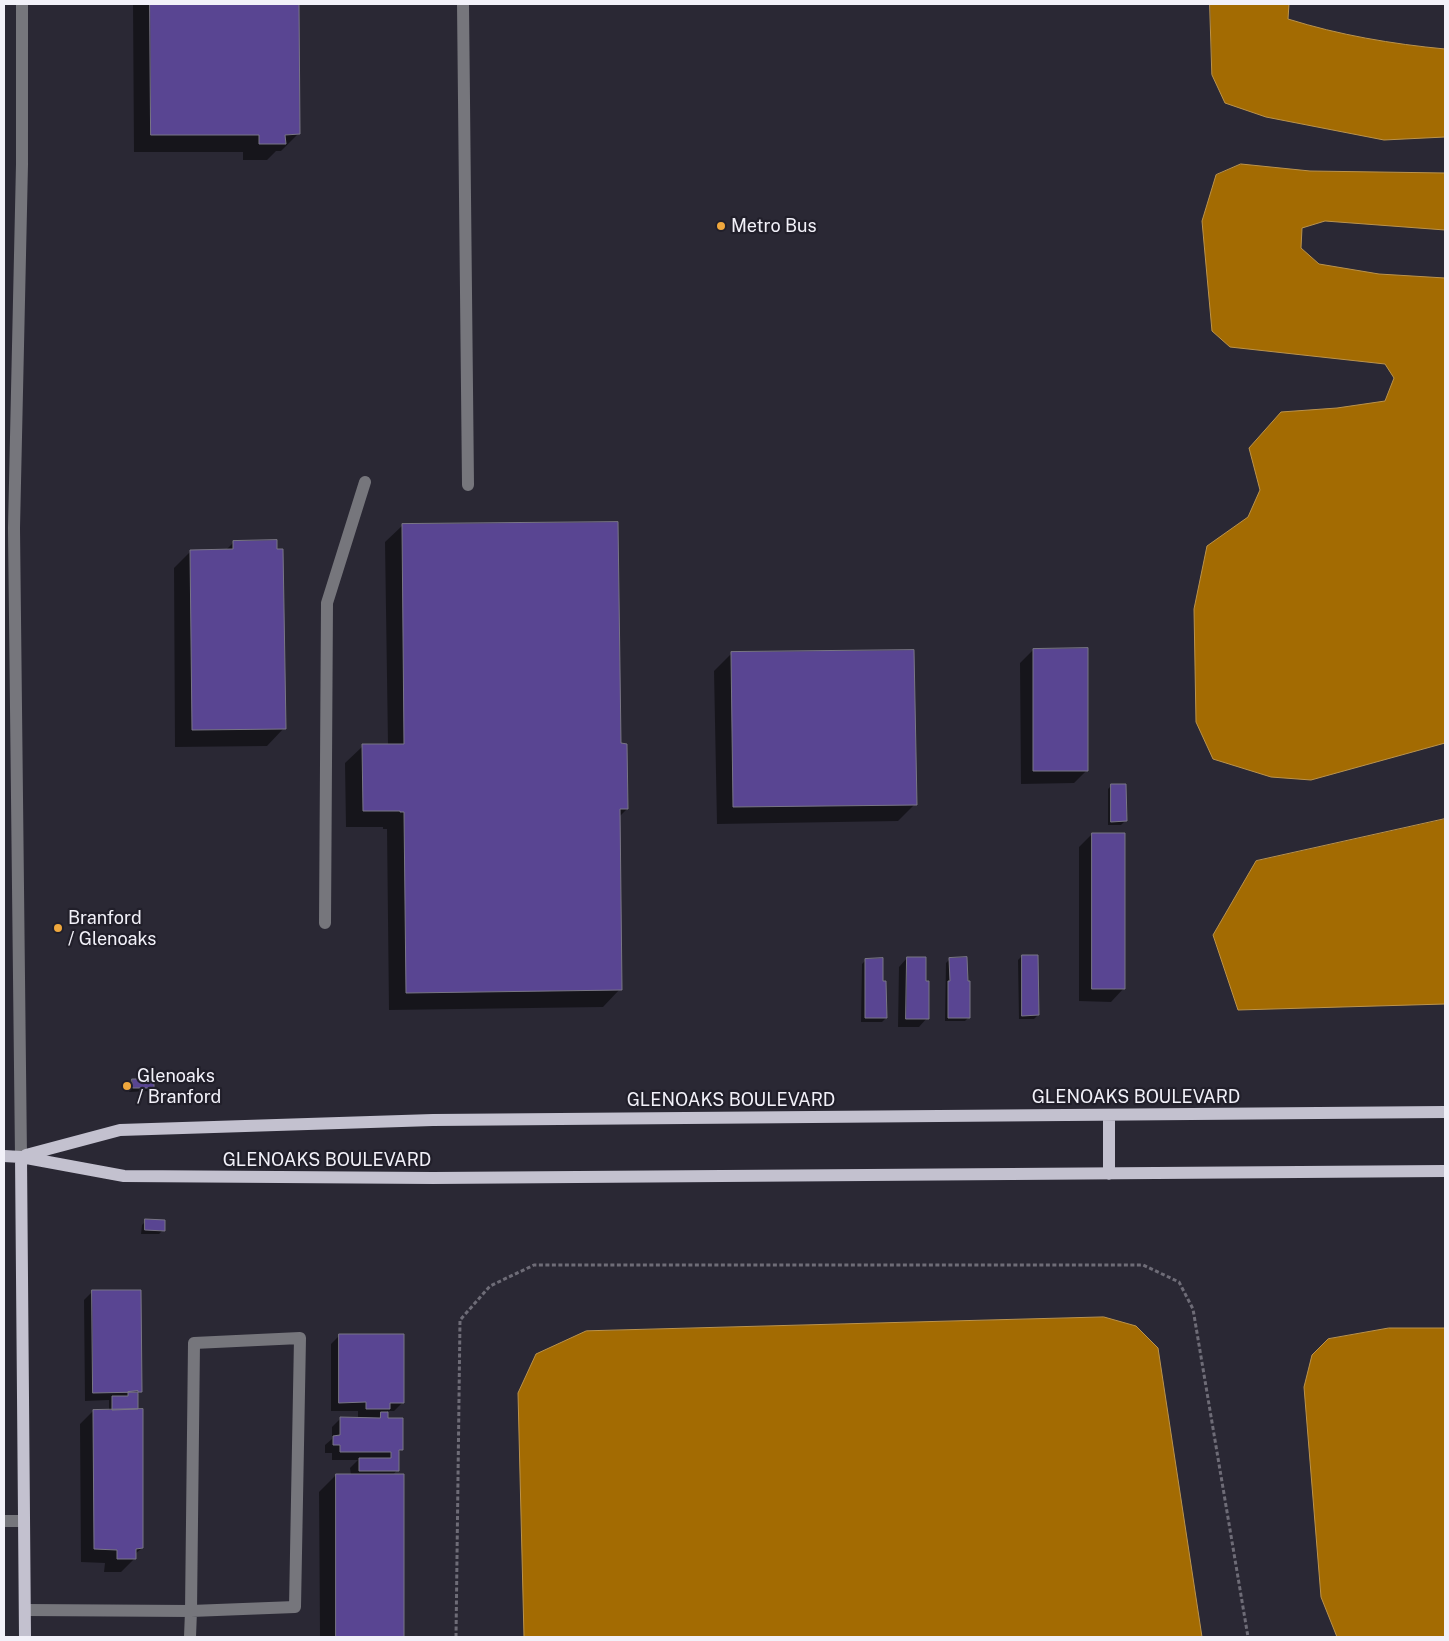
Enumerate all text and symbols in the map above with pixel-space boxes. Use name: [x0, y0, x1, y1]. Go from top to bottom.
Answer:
place label: Metro Bus: [731, 215, 817, 237]
marker: Metro Bus: [715, 220, 727, 232]
place label: Branford / Glenoaks: [68, 907, 156, 950]
marker: Branford / Glenoaks: [52, 922, 64, 934]
place label: Glenoaks / Branford: [137, 1065, 221, 1108]
marker: Glenoaks / Branford: [121, 1080, 133, 1092]
street label: GLENOAKS BOULEVARD: [1032, 1086, 1240, 1108]
street label: GLENOAKS BOULEVARD: [627, 1089, 835, 1111]
street label: GLENOAKS BOULEVARD: [223, 1149, 431, 1171]

